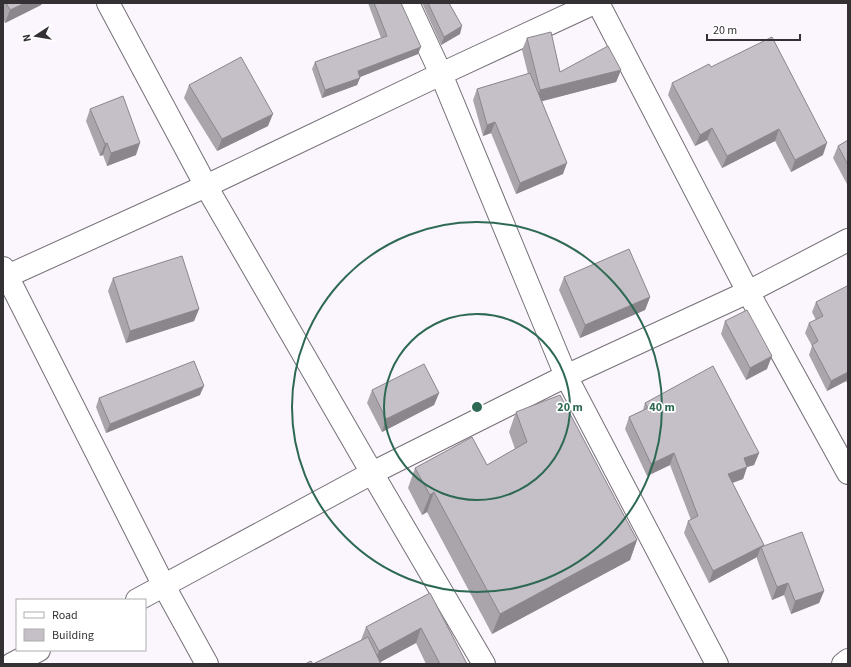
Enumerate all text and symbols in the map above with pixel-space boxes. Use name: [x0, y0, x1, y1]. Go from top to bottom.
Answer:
north arrow: [16, 16, 56, 56]
scale bar: [707, 16, 800, 42]
text: 20 m: [713, 22, 737, 39]
text: N: [19, 33, 35, 43]
text: 20 m: [557, 399, 583, 416]
text: 40 m: [649, 399, 675, 416]
centre of rings: [470, 400, 484, 414]
legend: [16, 599, 146, 651]
text: Road: [52, 607, 78, 624]
text: Building: [52, 627, 94, 644]

